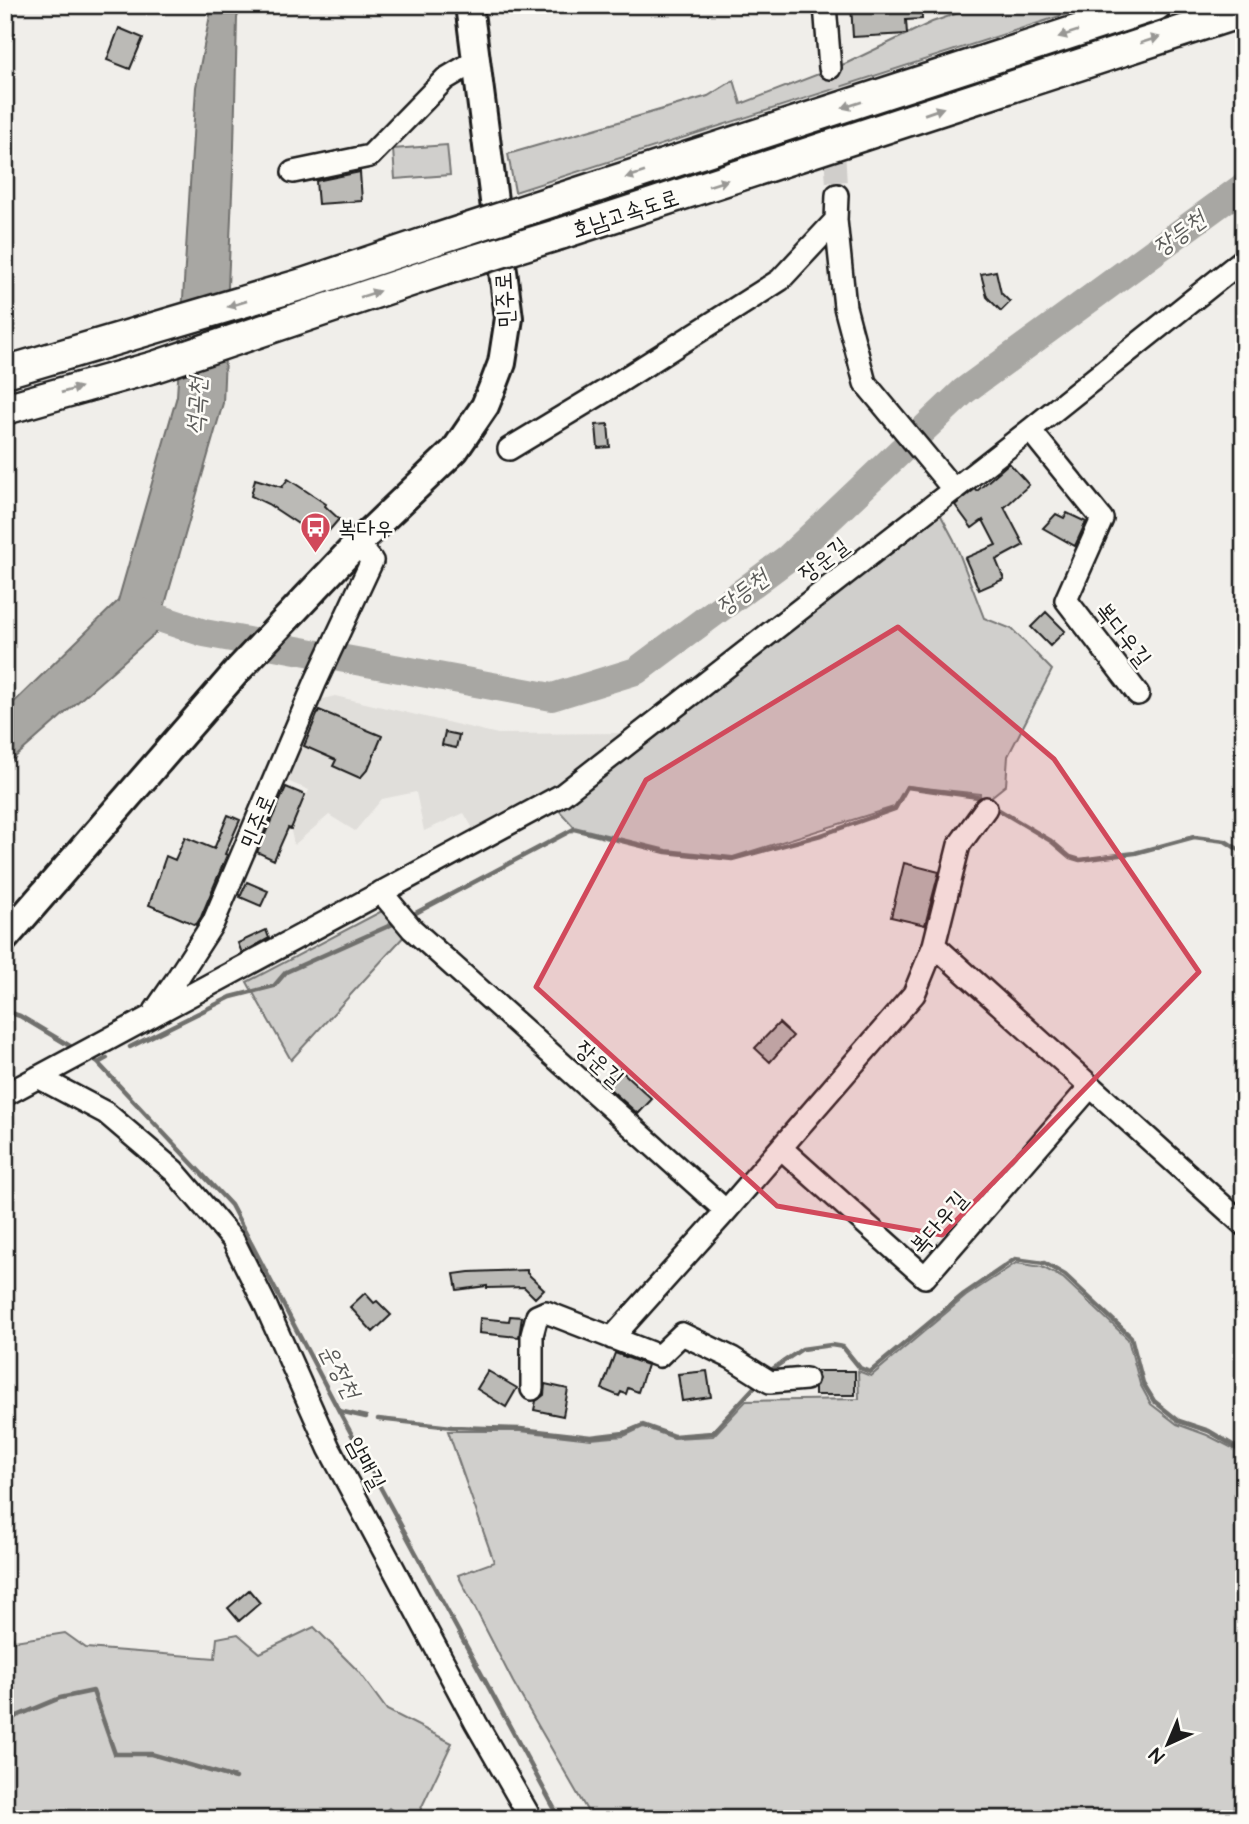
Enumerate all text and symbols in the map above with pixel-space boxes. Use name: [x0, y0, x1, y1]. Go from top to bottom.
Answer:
one-way arrow: [1057, 29, 1078, 40]
one-way arrow: [1140, 34, 1161, 45]
one-way arrow: [841, 100, 862, 111]
one-way arrow: [924, 105, 945, 116]
one-way arrow: [625, 170, 646, 180]
one-way arrow: [708, 177, 729, 188]
street label: 호남고속도로: [568, 182, 683, 246]
water label: 장등천: [1146, 201, 1215, 265]
street label: 민주로: [488, 271, 522, 329]
one-way arrow: [359, 289, 380, 299]
one-way arrow: [227, 299, 248, 309]
water label: 석곡천: [179, 374, 216, 436]
one-way arrow: [61, 385, 82, 395]
bus stop icon: 복다우: [298, 511, 332, 555]
place label: 복다우: [338, 513, 394, 545]
street label: 장운길: [792, 530, 855, 589]
water label: 장등천: [709, 560, 778, 624]
street label: 복다우길: [1088, 596, 1159, 674]
street label: 민주로: [232, 790, 283, 853]
street label: 장운길: [568, 1033, 631, 1094]
street label: 복다우길: [902, 1184, 975, 1261]
water label: 운정천: [311, 1338, 369, 1407]
street label: 암매길: [339, 1431, 393, 1495]
north arrow: [1134, 1708, 1204, 1778]
text: N: [1144, 1741, 1171, 1769]

